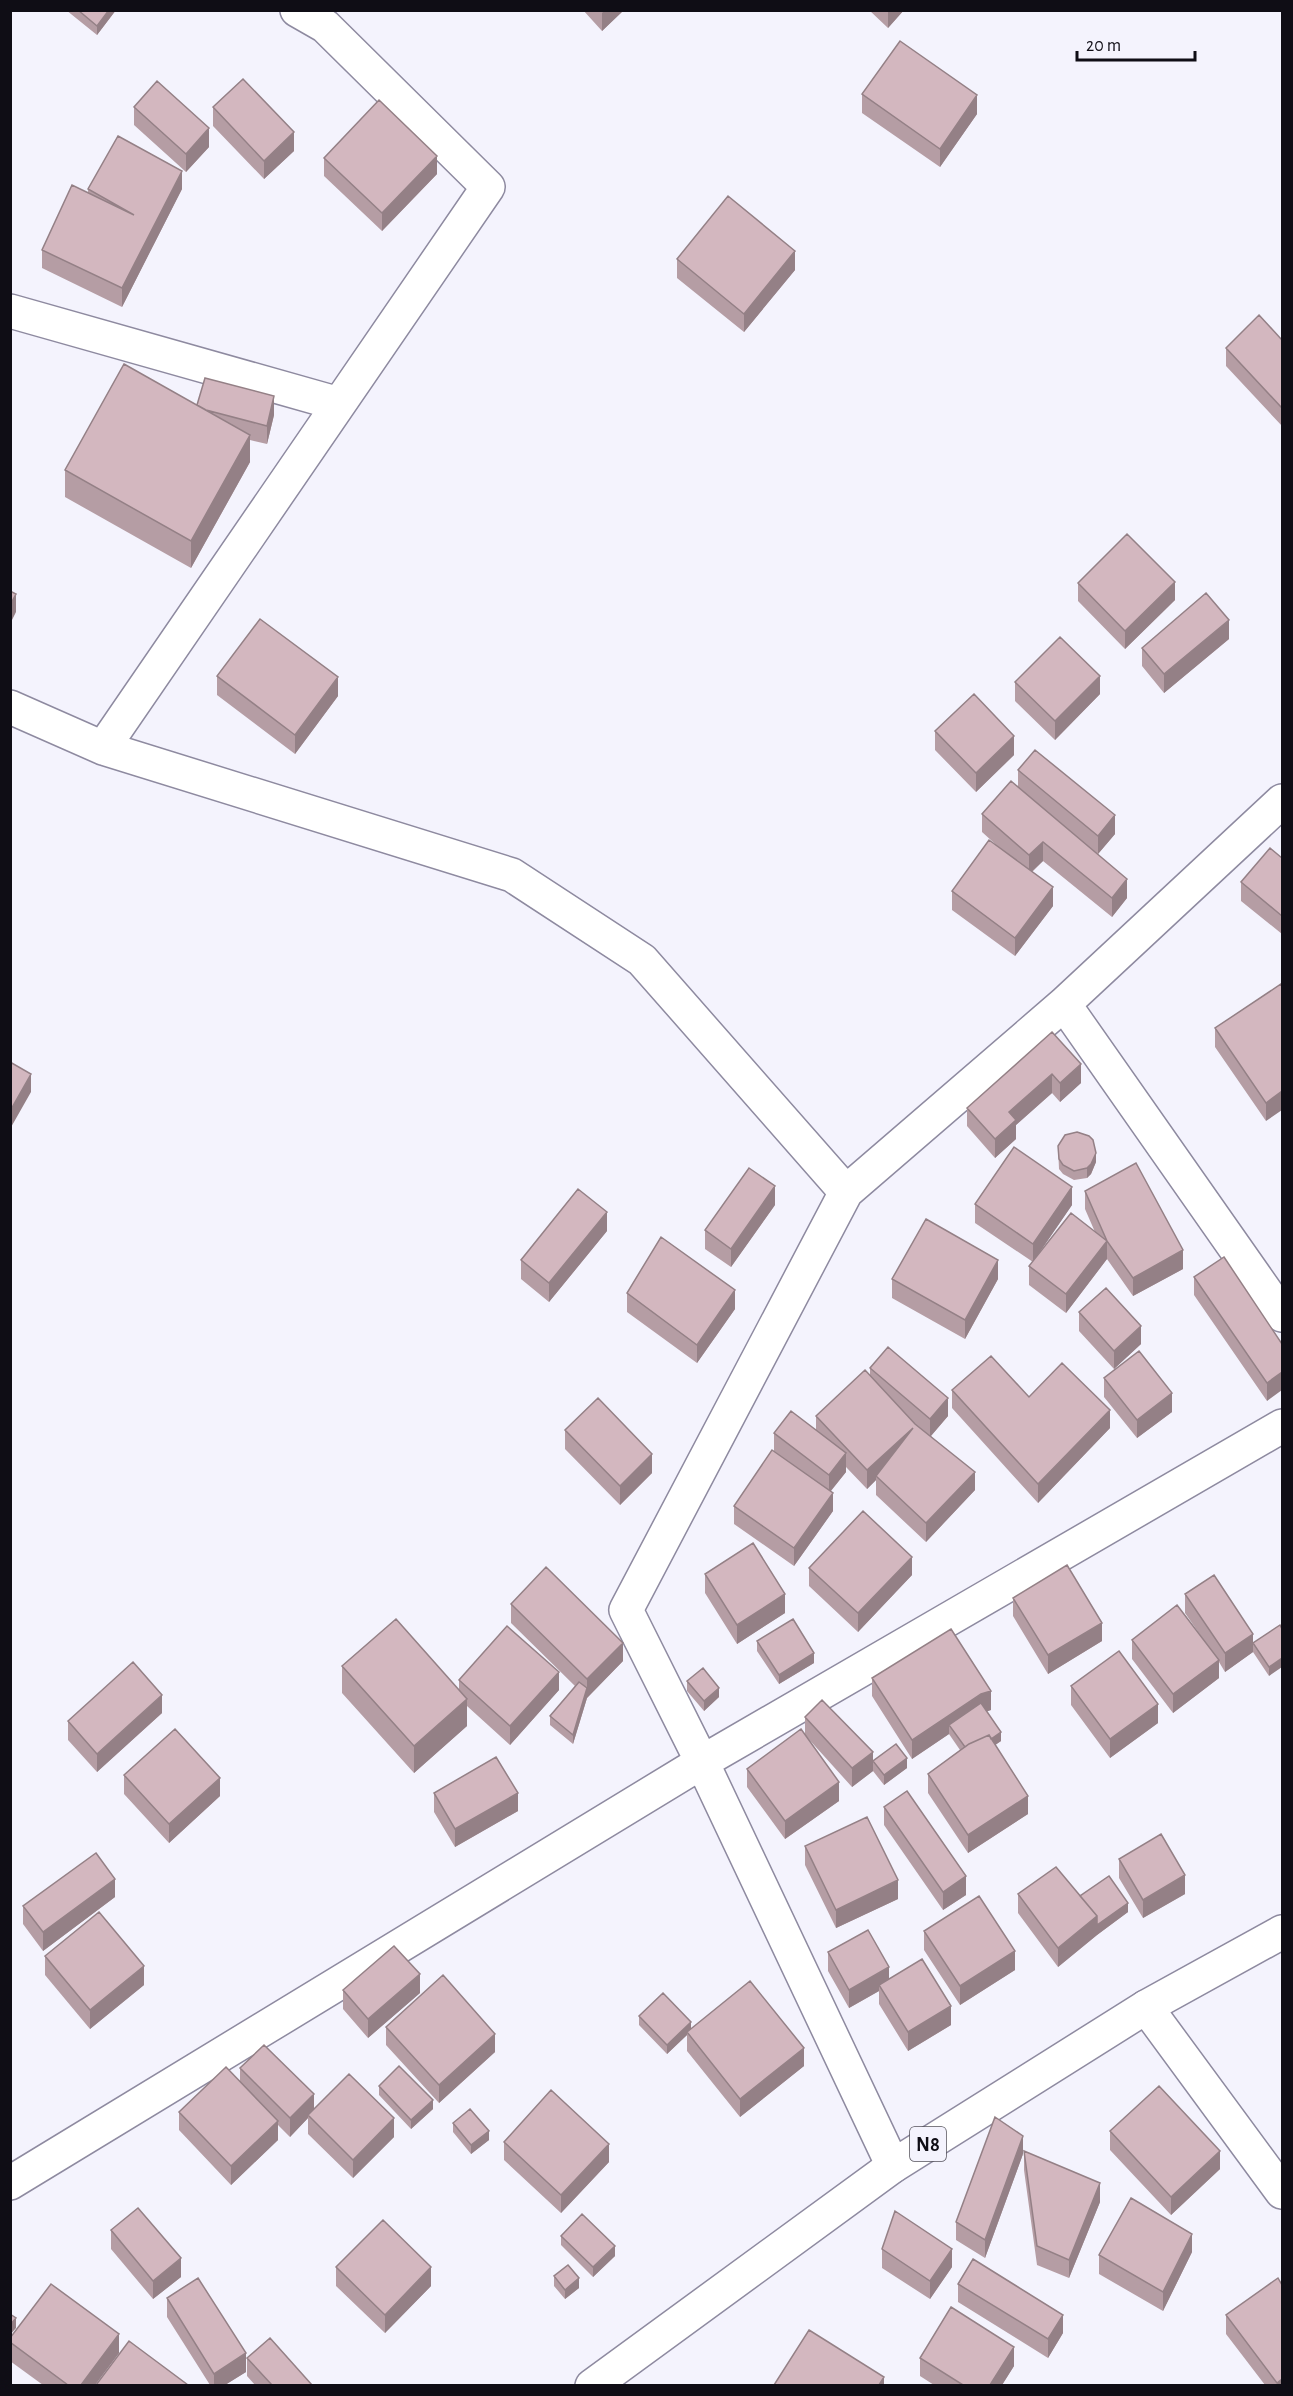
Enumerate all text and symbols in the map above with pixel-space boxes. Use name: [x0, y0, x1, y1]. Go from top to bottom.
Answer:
scale bar: [1077, 24, 1196, 62]
text: 20 m: [1086, 37, 1121, 55]
road number: N8: [910, 2127, 946, 2161]

